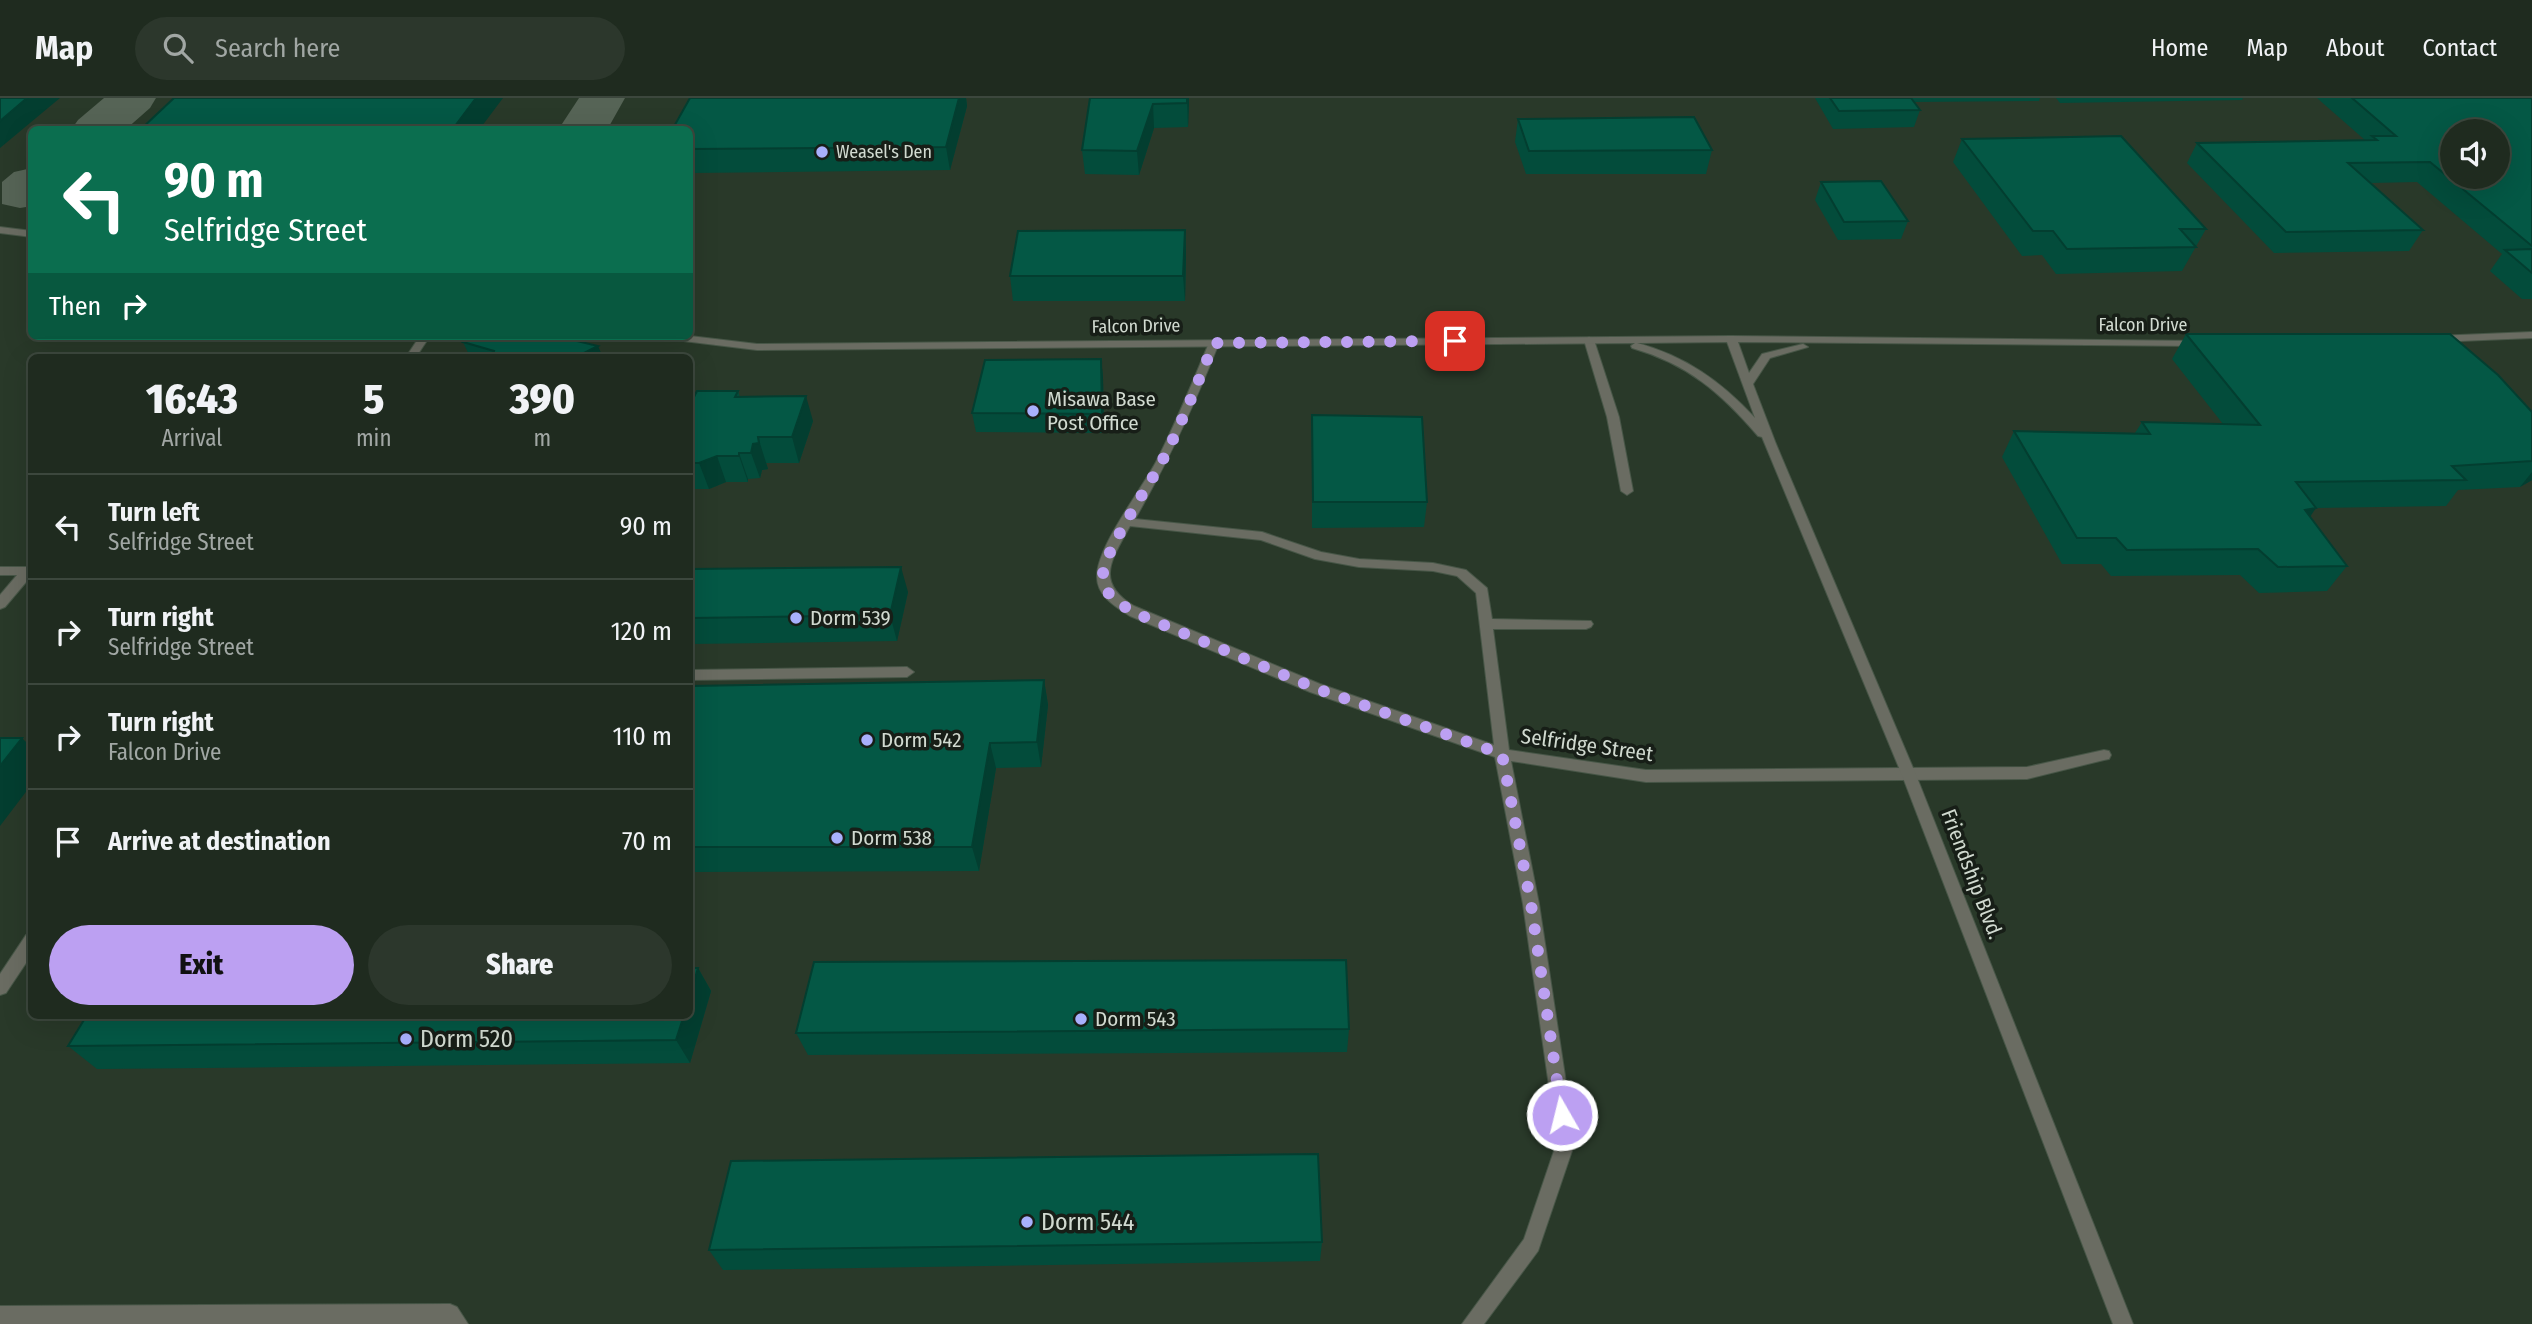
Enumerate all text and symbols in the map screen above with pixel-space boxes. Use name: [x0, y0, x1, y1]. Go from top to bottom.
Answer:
search box: [135, 17, 625, 80]
text: Map: [35, 28, 93, 68]
icon: search: [159, 29, 197, 67]
text: Search here: [215, 33, 340, 64]
text: Home: [2151, 34, 2208, 62]
text: Map: [2246, 34, 2288, 62]
text: About: [2326, 34, 2384, 62]
text: Contact: [2422, 34, 2497, 62]
map controls: [2440, 119, 2510, 189]
button: sound: [2440, 119, 2510, 189]
place label: Weasel's Den: [836, 141, 932, 163]
marker: Weasel's Den: [814, 144, 830, 160]
text: 90 m: [164, 151, 264, 210]
icon: left: [49, 154, 140, 245]
text: Selfridge Street: [164, 211, 367, 249]
icon: right: [115, 287, 153, 325]
text: Then: [49, 291, 101, 322]
pin: [1425, 311, 1485, 371]
street label: Falcon Drive: [1091, 314, 1181, 338]
street label: Falcon Drive: [2099, 314, 2187, 336]
icon: arrive: [1436, 322, 1474, 360]
text: 16:43: [146, 374, 238, 424]
text: 5: [363, 374, 384, 424]
text: 390: [510, 374, 575, 424]
place label: Misawa Base Post Office: [1047, 386, 1156, 436]
marker: Misawa Base Post Office: [1025, 403, 1041, 419]
text: Arrival: [161, 424, 222, 452]
text: min: [356, 424, 392, 452]
text: m: [533, 424, 551, 452]
text: Turn left: [108, 497, 200, 528]
icon: left: [49, 508, 87, 546]
text: 90 m: [620, 511, 672, 542]
text: Selfridge Street: [108, 528, 254, 556]
text: Turn right: [108, 602, 214, 633]
place label: Dorm 539: [810, 605, 891, 631]
marker: Dorm 539: [788, 610, 804, 626]
icon: right: [49, 613, 87, 651]
text: 120 m: [611, 616, 672, 647]
text: Selfridge Street: [108, 633, 254, 661]
text: Turn right: [108, 707, 214, 738]
icon: right: [49, 718, 87, 756]
text: 110 m: [612, 721, 672, 752]
street label: Selfridge Street: [1519, 723, 1655, 767]
place label: Dorm 542: [881, 727, 961, 753]
marker: Dorm 542: [859, 732, 875, 748]
text: Falcon Drive: [108, 738, 221, 766]
street label: Friendship Blvd.: [1935, 805, 2009, 943]
icon: arrive: [49, 823, 87, 861]
place label: Dorm 538: [851, 825, 932, 851]
text: Arrive at destination: [108, 826, 331, 857]
text: 70 m: [622, 826, 672, 857]
marker: Dorm 538: [829, 830, 845, 846]
button: Exit: [49, 925, 354, 1005]
button: Share: [368, 925, 672, 1005]
place label: Dorm 543: [1095, 1006, 1176, 1032]
marker: Dorm 543: [1073, 1011, 1089, 1027]
place label: Dorm 520: [420, 1025, 513, 1053]
marker: Dorm 520: [398, 1031, 414, 1047]
position arrow: [1525, 1078, 1599, 1152]
place label: Dorm 544: [1041, 1208, 1134, 1236]
marker: Dorm 544: [1019, 1214, 1035, 1230]

